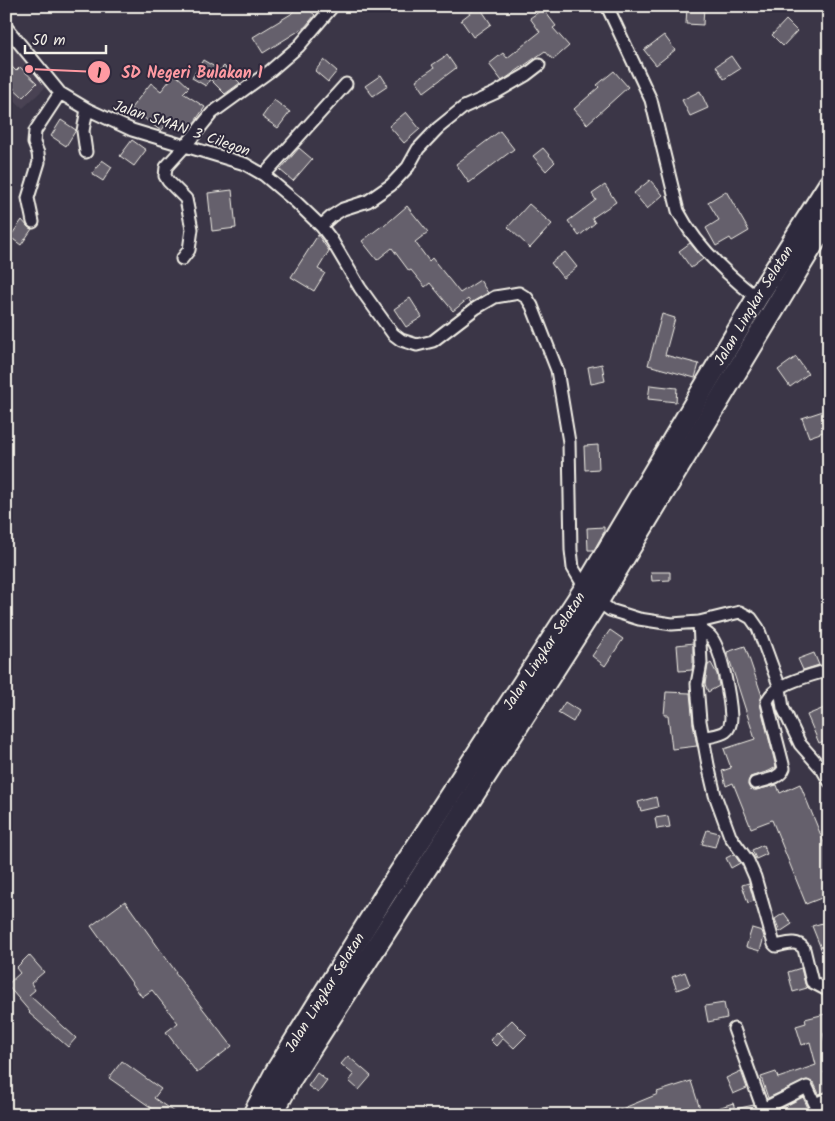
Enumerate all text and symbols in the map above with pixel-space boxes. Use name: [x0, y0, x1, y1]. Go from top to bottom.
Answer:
scale bar: [25, 22, 106, 54]
text: 50 m: [32, 29, 66, 53]
callout: SD Negeri Bulakan 1: [86, 57, 272, 88]
text: SD Negeri Bulakan 1: [121, 61, 263, 86]
text: 1: [97, 62, 102, 86]
street label: Jalan SMAN 3 Cilegon: [110, 94, 253, 164]
street label: Jalan Lingkar Selatan: [708, 241, 800, 371]
street label: Jalan Lingkar Selatan: [497, 587, 592, 715]
street label: Jalan Lingkar Selatan: [279, 928, 372, 1058]

